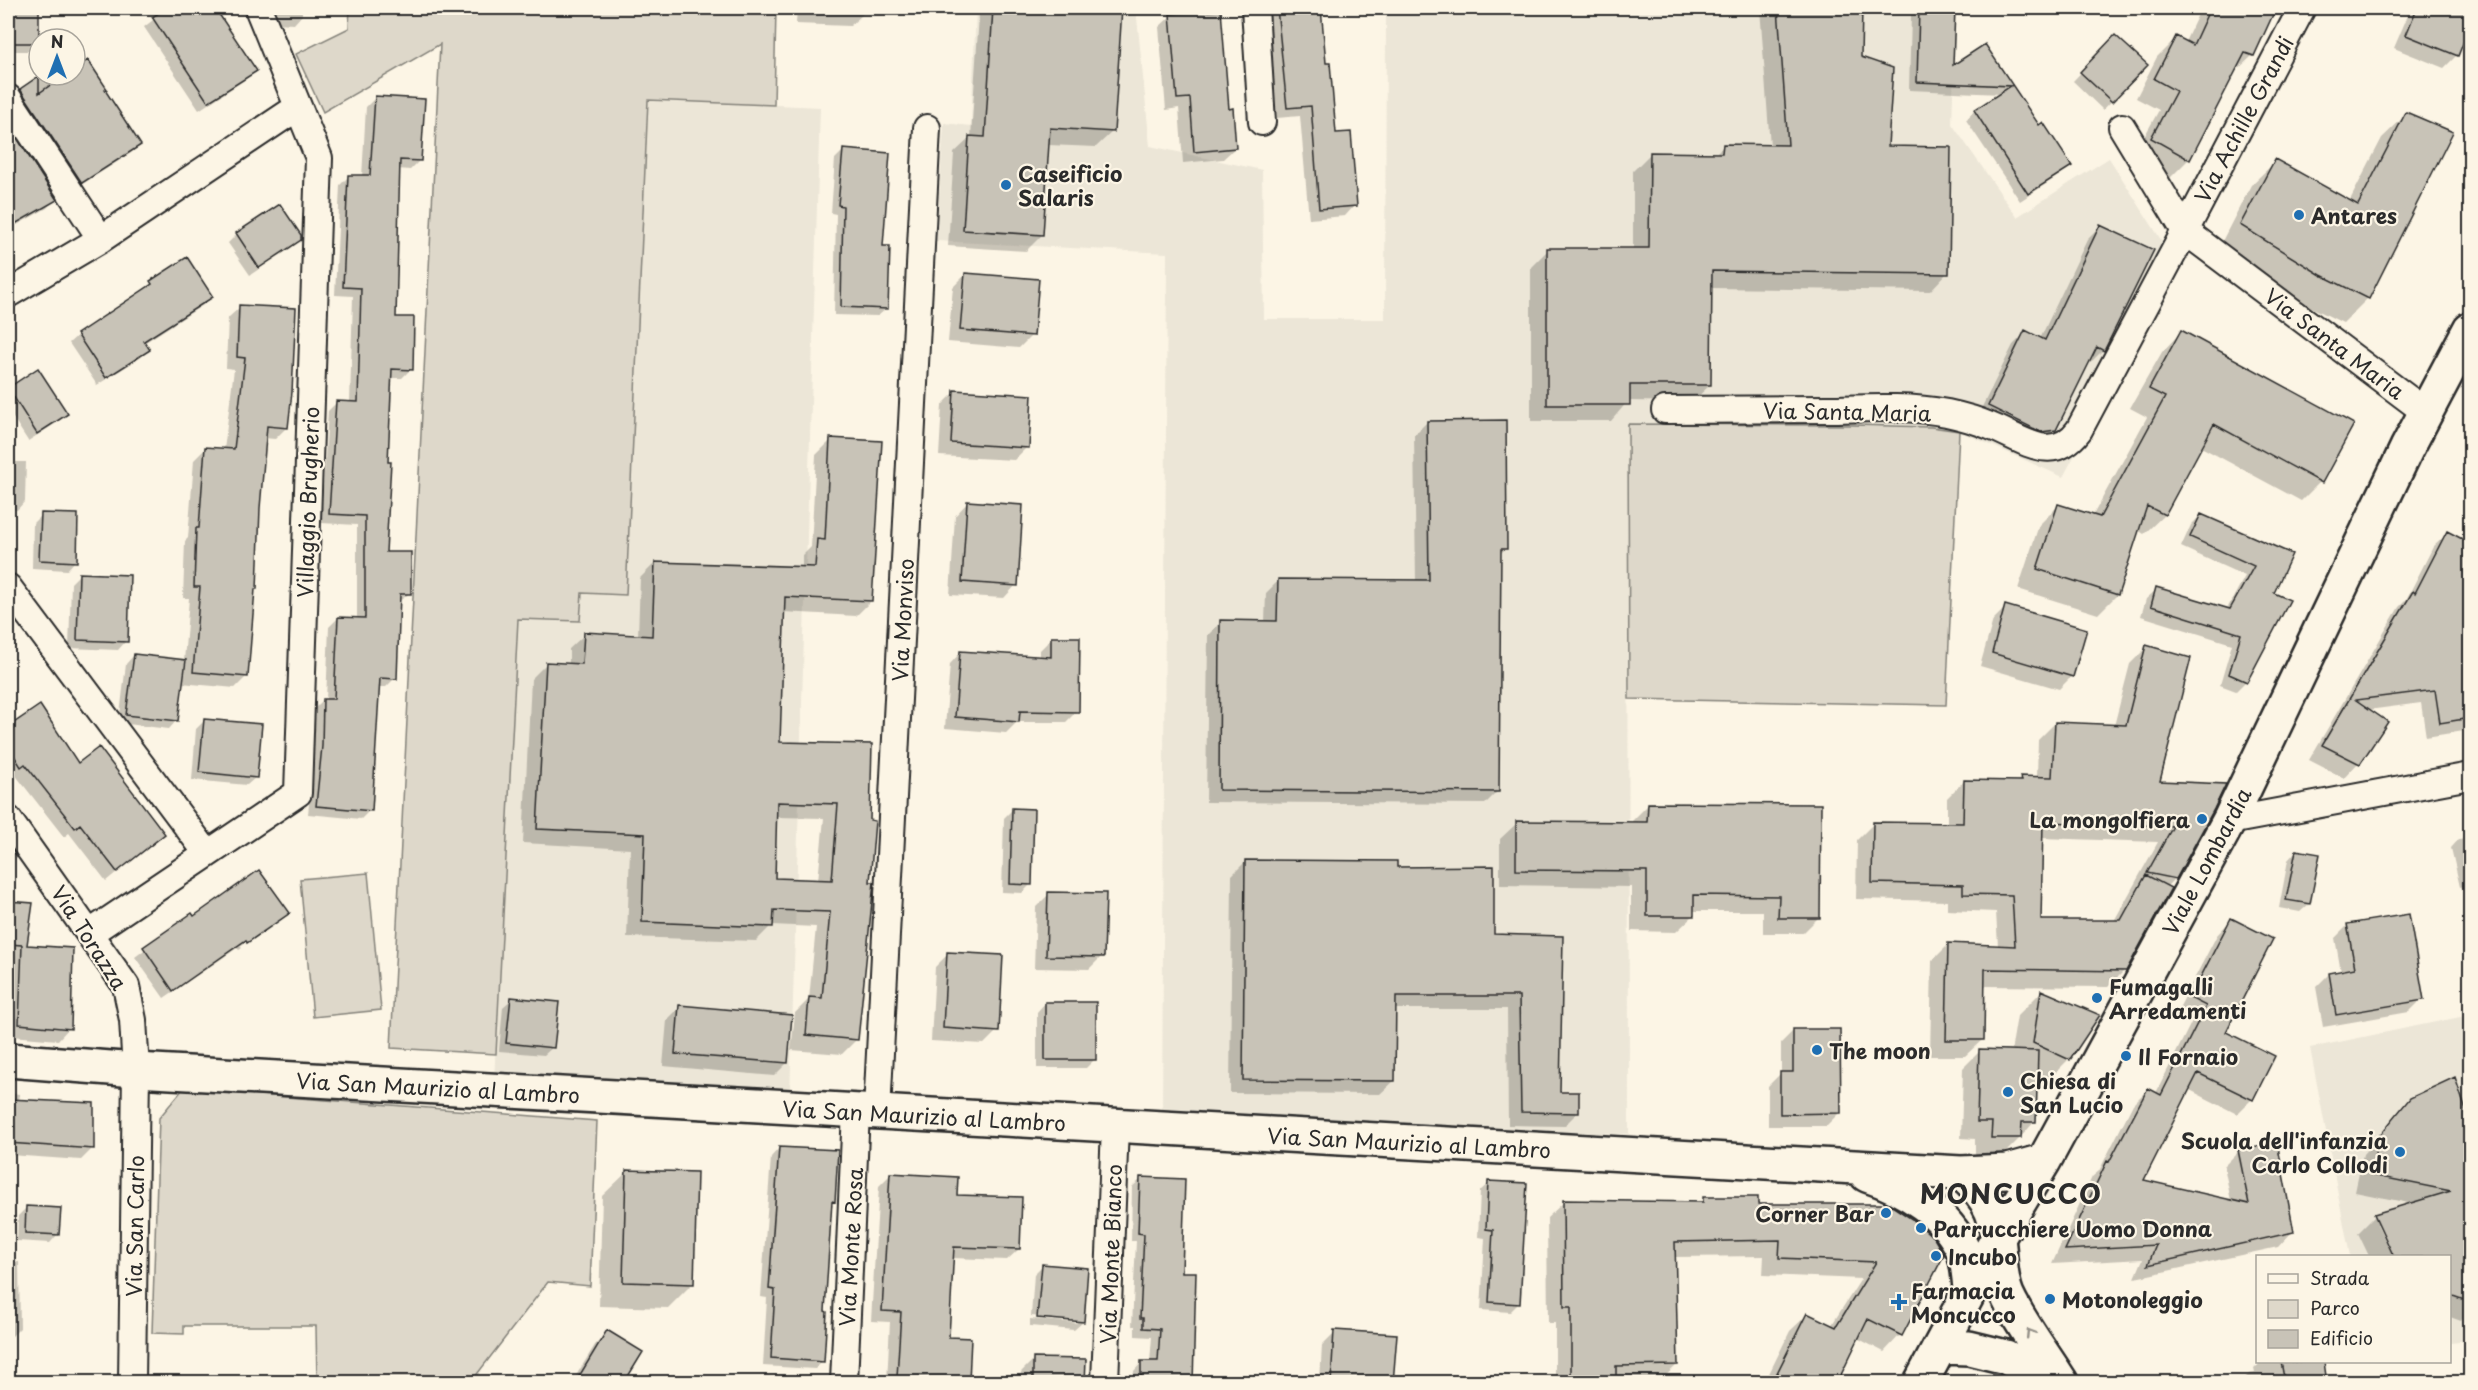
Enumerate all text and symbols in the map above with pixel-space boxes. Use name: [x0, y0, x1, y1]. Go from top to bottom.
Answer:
north arrow: [27, 27, 87, 87]
text: N: [51, 29, 63, 53]
street label: Via Achille Grandi: [2185, 30, 2301, 208]
place label: Caseificio Salaris: [1018, 157, 1122, 213]
marker: Caseificio Salaris: [999, 178, 1013, 192]
place label: Antares: [2311, 199, 2397, 231]
marker: Antares: [2292, 208, 2306, 222]
street label: Via Santa Maria: [2258, 280, 2412, 407]
street label: Via Santa Maria: [1763, 394, 1932, 428]
street label: Villaggio Brugherio: [288, 406, 326, 598]
street label: Via Monviso: [883, 558, 921, 682]
street label: Viale Lombardia: [2154, 781, 2259, 941]
place label: La mongolfiera: [2030, 803, 2191, 835]
marker: La mongolfiera: [2195, 812, 2209, 826]
street label: Via Torazza: [44, 878, 136, 996]
place label: Fumagalli Arredamenti: [2109, 970, 2247, 1026]
marker: Fumagalli Arredamenti: [2090, 991, 2104, 1005]
place label: The moon: [1829, 1034, 1931, 1066]
place label: Il Fornaio: [2138, 1040, 2238, 1072]
marker: The moon: [1810, 1043, 1824, 1057]
marker: Il Fornaio: [2119, 1049, 2133, 1063]
street label: Via San Maurizio al Lambro: [295, 1064, 581, 1110]
place label: Chiesa di San Lucio: [2020, 1064, 2123, 1120]
marker: Chiesa di San Lucio: [2001, 1085, 2015, 1099]
street label: Via San Maurizio al Lambro: [781, 1092, 1067, 1138]
street label: Via San Maurizio al Lambro: [1266, 1119, 1552, 1165]
place label: Scuola dell'infanzia Carlo Collodi: [2181, 1124, 2389, 1180]
marker: Scuola dell'infanzia Carlo Collodi: [2393, 1145, 2407, 1159]
street label: Via San Carlo: [117, 1155, 151, 1297]
street label: Via Monte Bianco: [1091, 1164, 1129, 1344]
street label: Via Monte Rosa: [830, 1167, 870, 1327]
district label: MONCUCCO: [1920, 1172, 2102, 1213]
place label: Corner Bar: [1755, 1197, 1874, 1229]
marker: Corner Bar: [1879, 1206, 1893, 1220]
place label: Parrucchiere Uomo Donna: [1933, 1212, 2212, 1244]
marker: Parrucchiere Uomo Donna: [1914, 1221, 1928, 1235]
place label: Incubo: [1948, 1240, 2017, 1272]
marker: Incubo: [1929, 1249, 1943, 1263]
legend: [2256, 1255, 2451, 1363]
text: Strada: [2310, 1264, 2370, 1291]
place label: Farmacia Moncucco: [1911, 1274, 2016, 1330]
place label: Motonoleggio: [2062, 1283, 2203, 1315]
marker: Motonoleggio: [2043, 1292, 2057, 1306]
text: Parco: [2310, 1294, 2360, 1321]
marker: Farmacia Moncucco: [1892, 1295, 1906, 1309]
text: Edificio: [2310, 1324, 2373, 1351]
one-way arrow: [2026, 1329, 2038, 1339]

